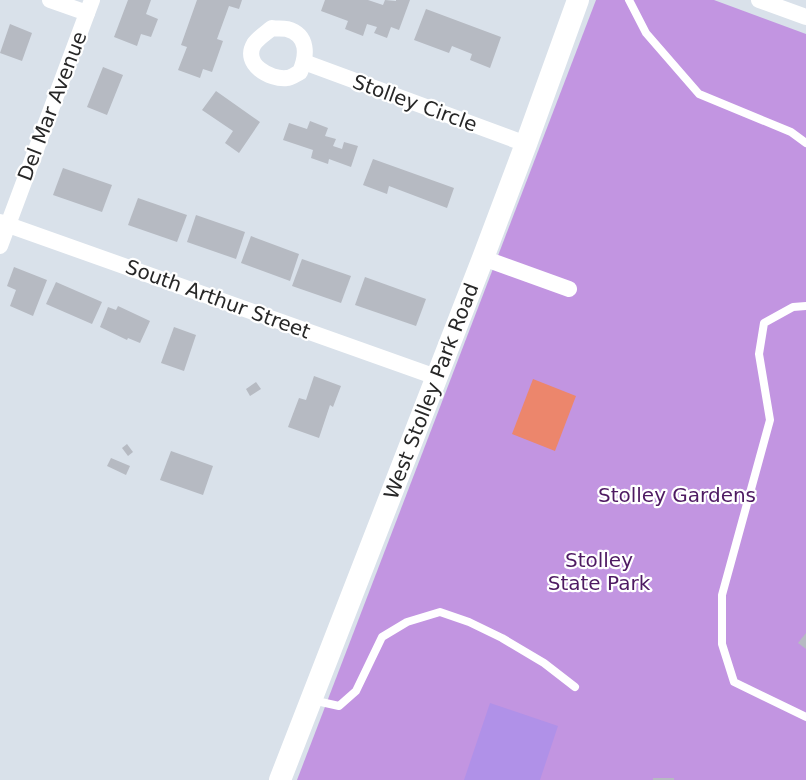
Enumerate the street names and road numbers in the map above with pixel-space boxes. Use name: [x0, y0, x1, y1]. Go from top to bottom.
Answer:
street label: Del Mar Avenue: [12, 28, 92, 184]
street label: Stolley Circle: [350, 69, 480, 137]
street label: South Arthur Street: [122, 254, 314, 344]
street label: West Stolley Park Road: [379, 279, 483, 503]

